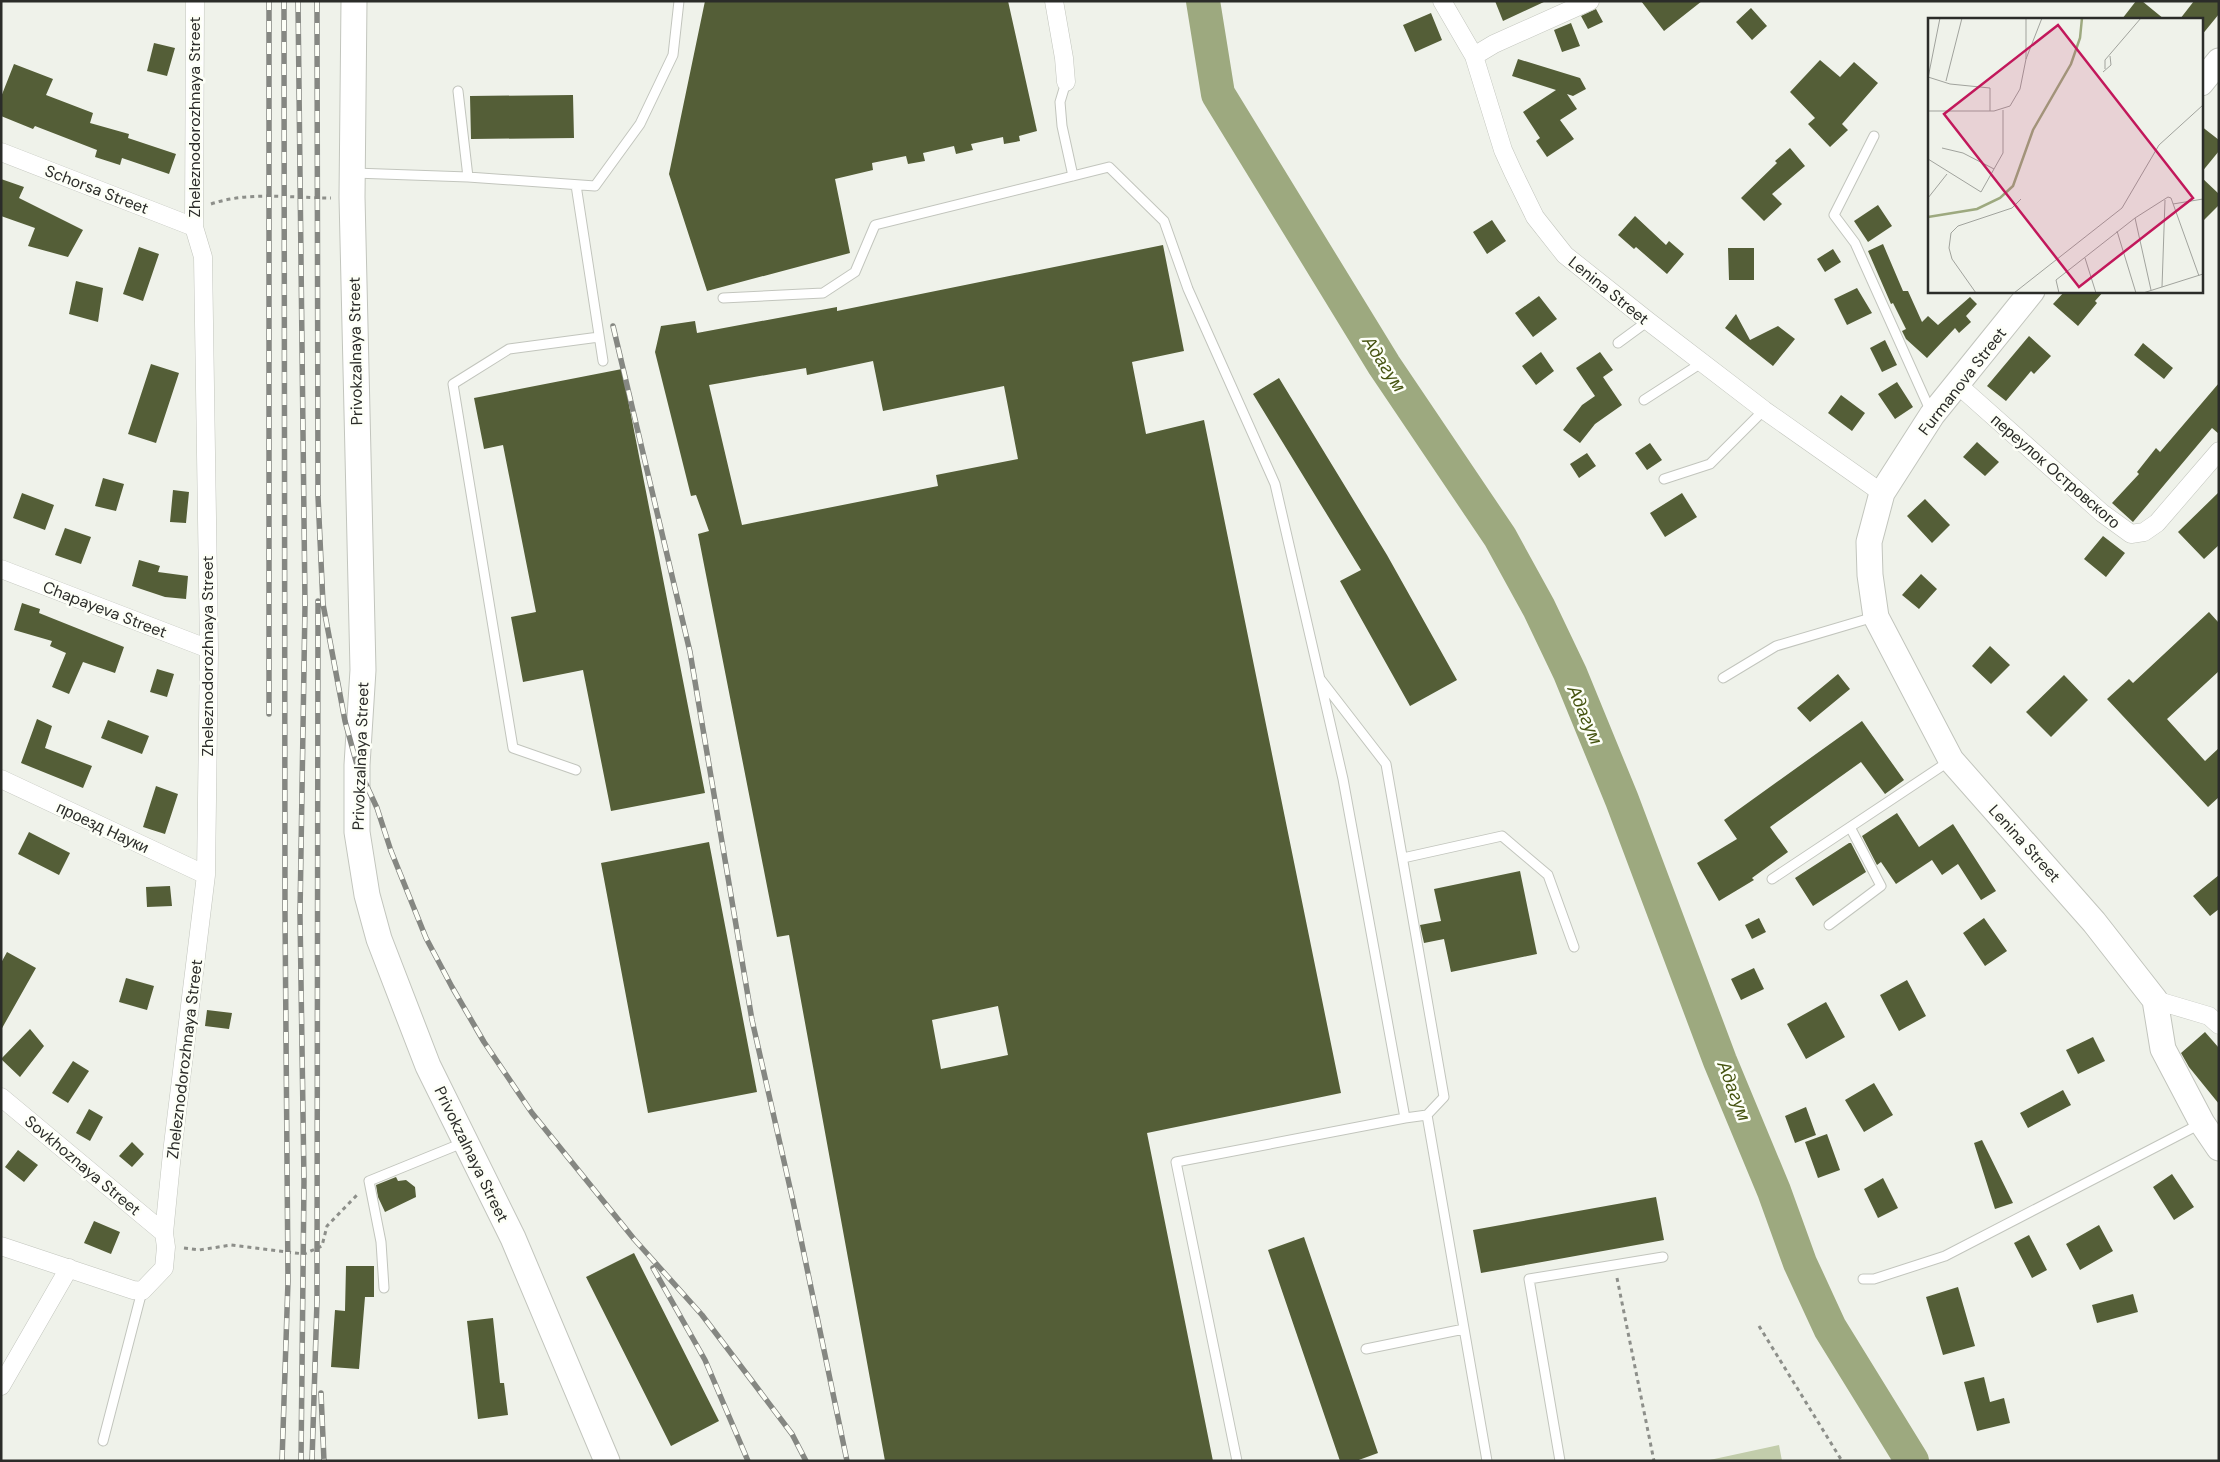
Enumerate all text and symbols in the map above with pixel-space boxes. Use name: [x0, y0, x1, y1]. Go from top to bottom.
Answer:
street label: Zheleznodorozhnaya Street: [184, 16, 205, 218]
inset map: [1928, 18, 2202, 292]
street label: Schorsa Street: [42, 160, 152, 219]
street label: Lenina Street: [1564, 251, 1653, 329]
street label: Privokzalnaya Street: [344, 277, 367, 425]
street label: Furmanova Street: [1914, 323, 2011, 439]
water label: Адагум: [1356, 331, 1411, 397]
street label: переулок Островского: [1987, 409, 2125, 533]
street label: Zheleznodorozhnaya Street: [197, 555, 218, 757]
street label: Chapayeva Street: [40, 576, 170, 643]
street label: Privokzalnaya Street: [347, 681, 374, 831]
water label: Адагум: [1561, 681, 1608, 748]
street label: проезд Науки: [53, 797, 152, 858]
street label: Lenina Street: [1984, 800, 2065, 887]
street label: Zheleznodorozhnaya Street: [162, 958, 207, 1160]
water label: Адагум: [1711, 1057, 1756, 1124]
street label: Privokzalnaya Street: [430, 1083, 514, 1226]
street label: Sovkhoznaya Street: [20, 1111, 145, 1220]

